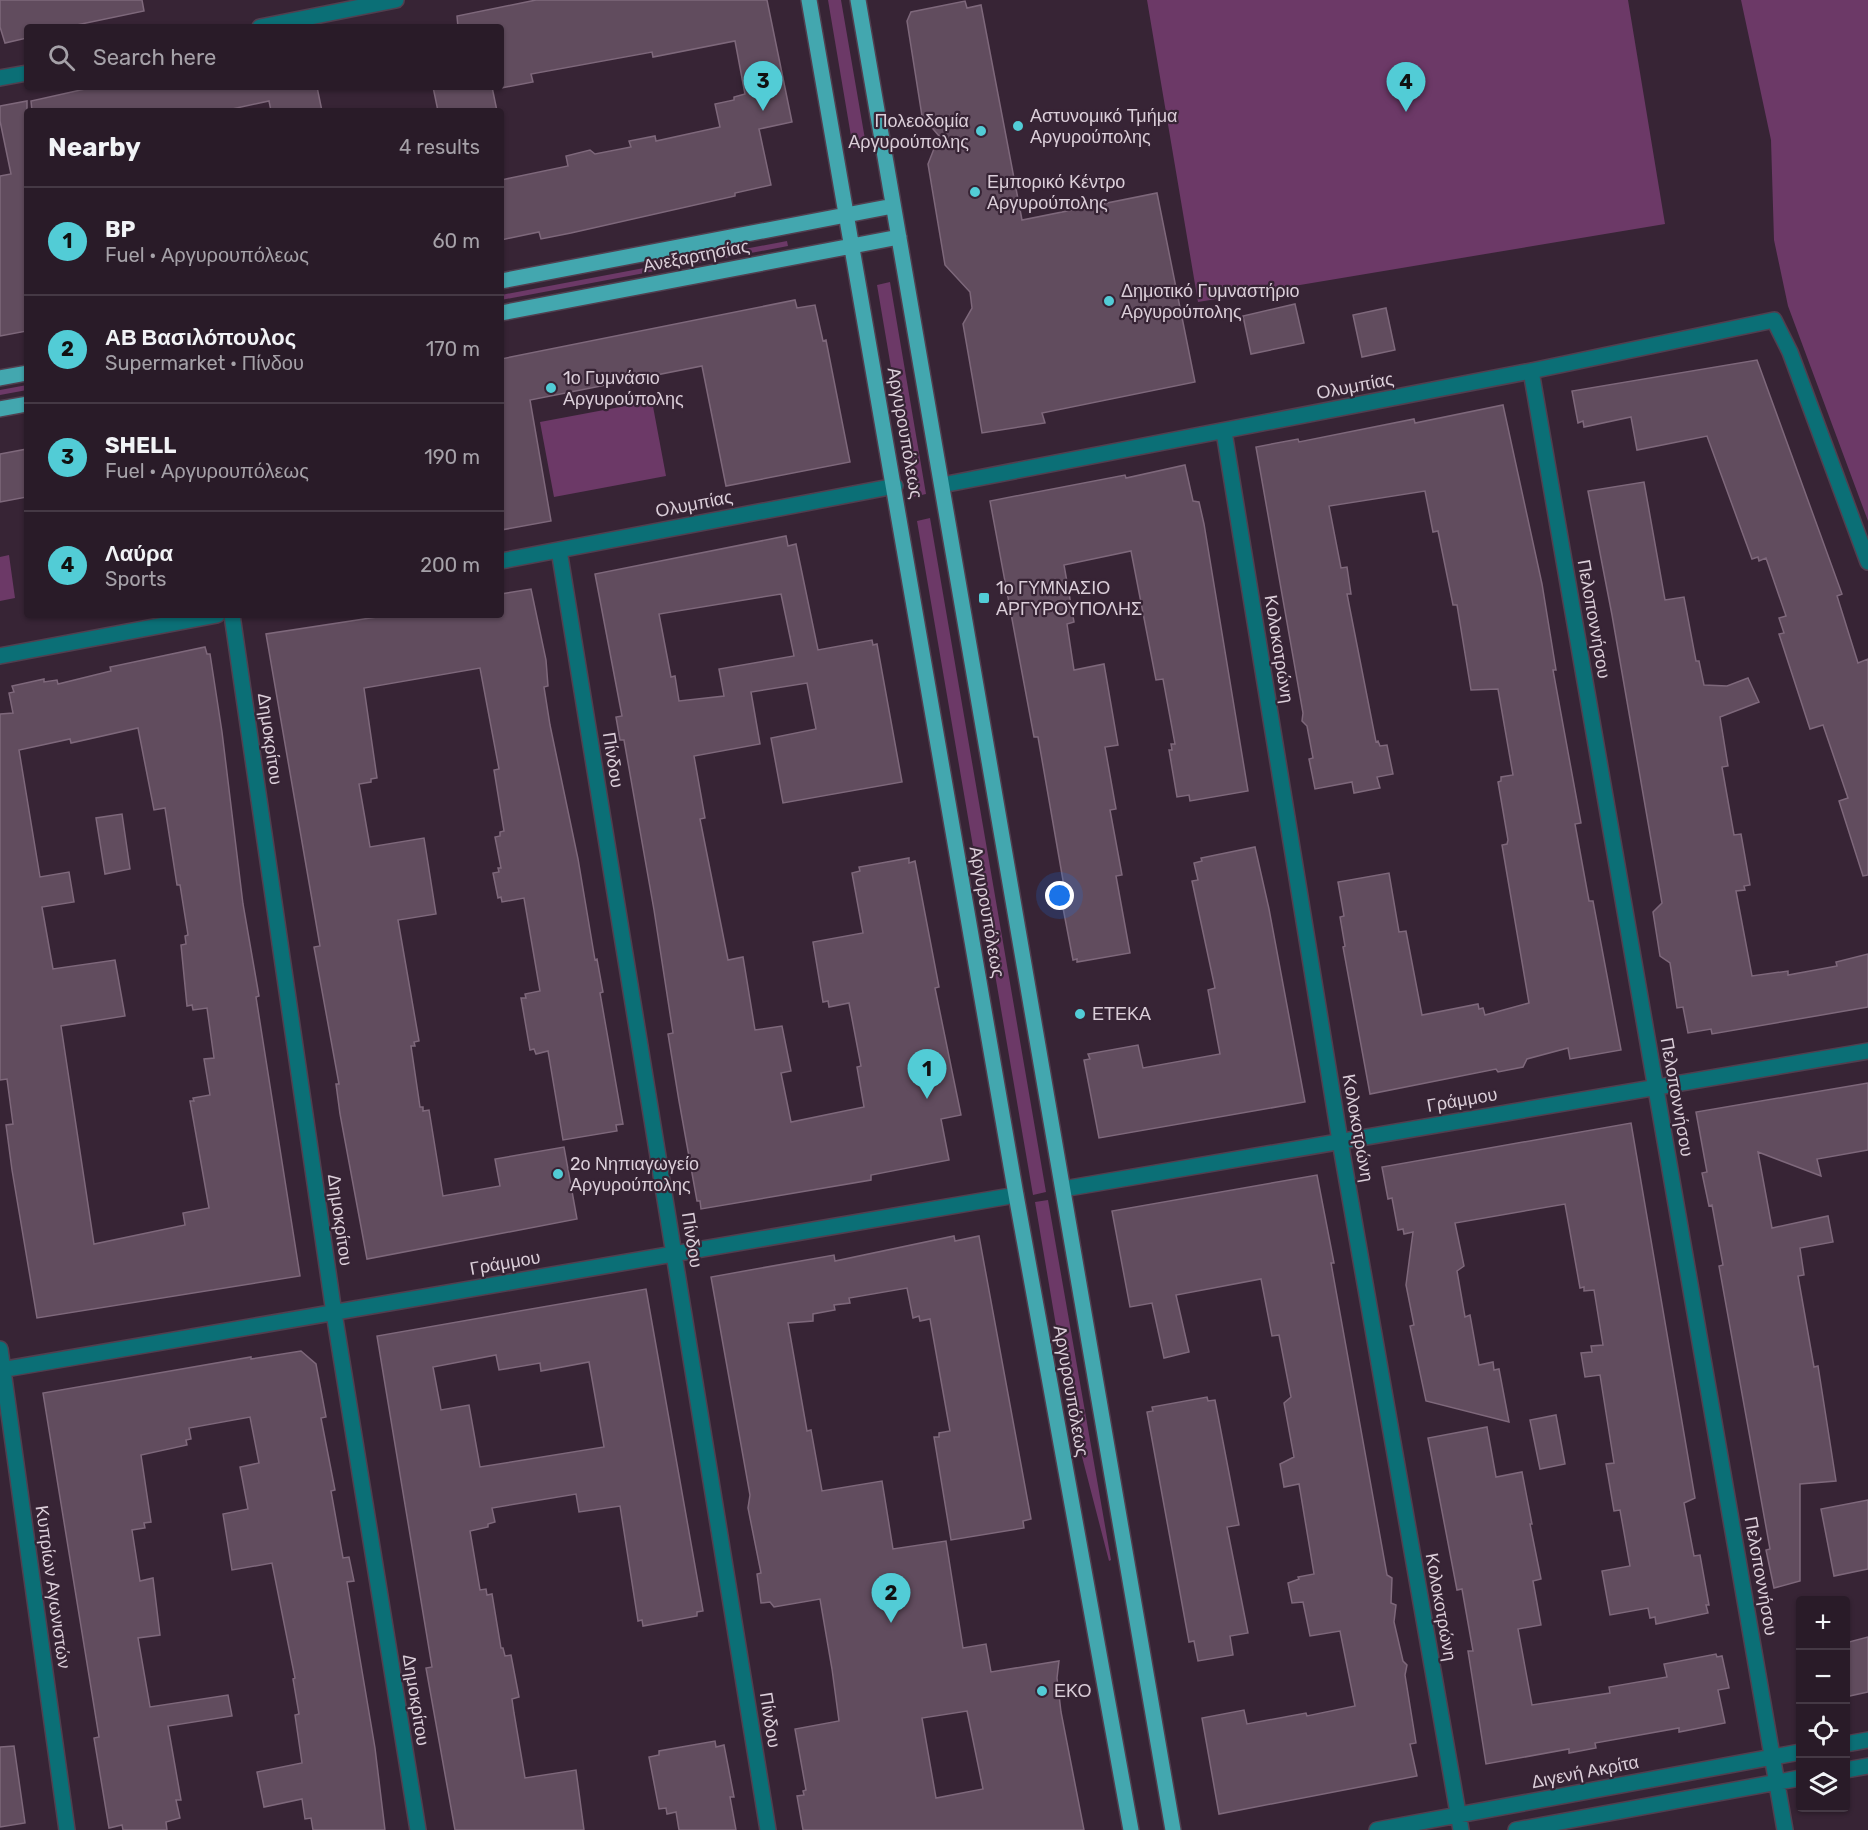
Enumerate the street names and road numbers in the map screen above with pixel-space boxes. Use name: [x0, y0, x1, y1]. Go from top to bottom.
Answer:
street label: Ανεξαρτησίας: [641, 235, 751, 277]
street label: Αργυρουπόλεως: [883, 366, 927, 501]
street label: Ολυμπίας: [1314, 368, 1396, 404]
street label: Ολυμπίας: [653, 486, 735, 522]
street label: Πελοποννήσου: [1573, 558, 1615, 680]
street label: Κολοκοτρώνη: [1260, 593, 1298, 705]
street label: Δημοκρίτου: [253, 692, 287, 786]
street label: Πίνδου: [598, 731, 628, 789]
street label: Αργυρουπόλεως: [965, 845, 1009, 980]
street label: Πελοποννήσου: [1656, 1036, 1698, 1158]
street label: Κολοκοτρώνη: [1338, 1072, 1378, 1184]
street label: Γράμμου: [1425, 1083, 1499, 1117]
street label: Δημοκρίτου: [323, 1173, 357, 1267]
street label: Πίνδου: [677, 1211, 707, 1269]
street label: Γράμμου: [468, 1246, 542, 1280]
street label: Αργυρουπόλεως: [1049, 1324, 1093, 1459]
street label: Κυπρίων Αγωνιστών: [31, 1504, 75, 1670]
street label: Πελοποννήσου: [1740, 1515, 1782, 1637]
street label: Κολοκοτρώνη: [1421, 1551, 1461, 1663]
street label: Δημοκρίτου: [398, 1653, 434, 1747]
street label: Πίνδου: [755, 1691, 785, 1749]
street label: Διγενή Ακρίτα: [1529, 1751, 1641, 1793]

